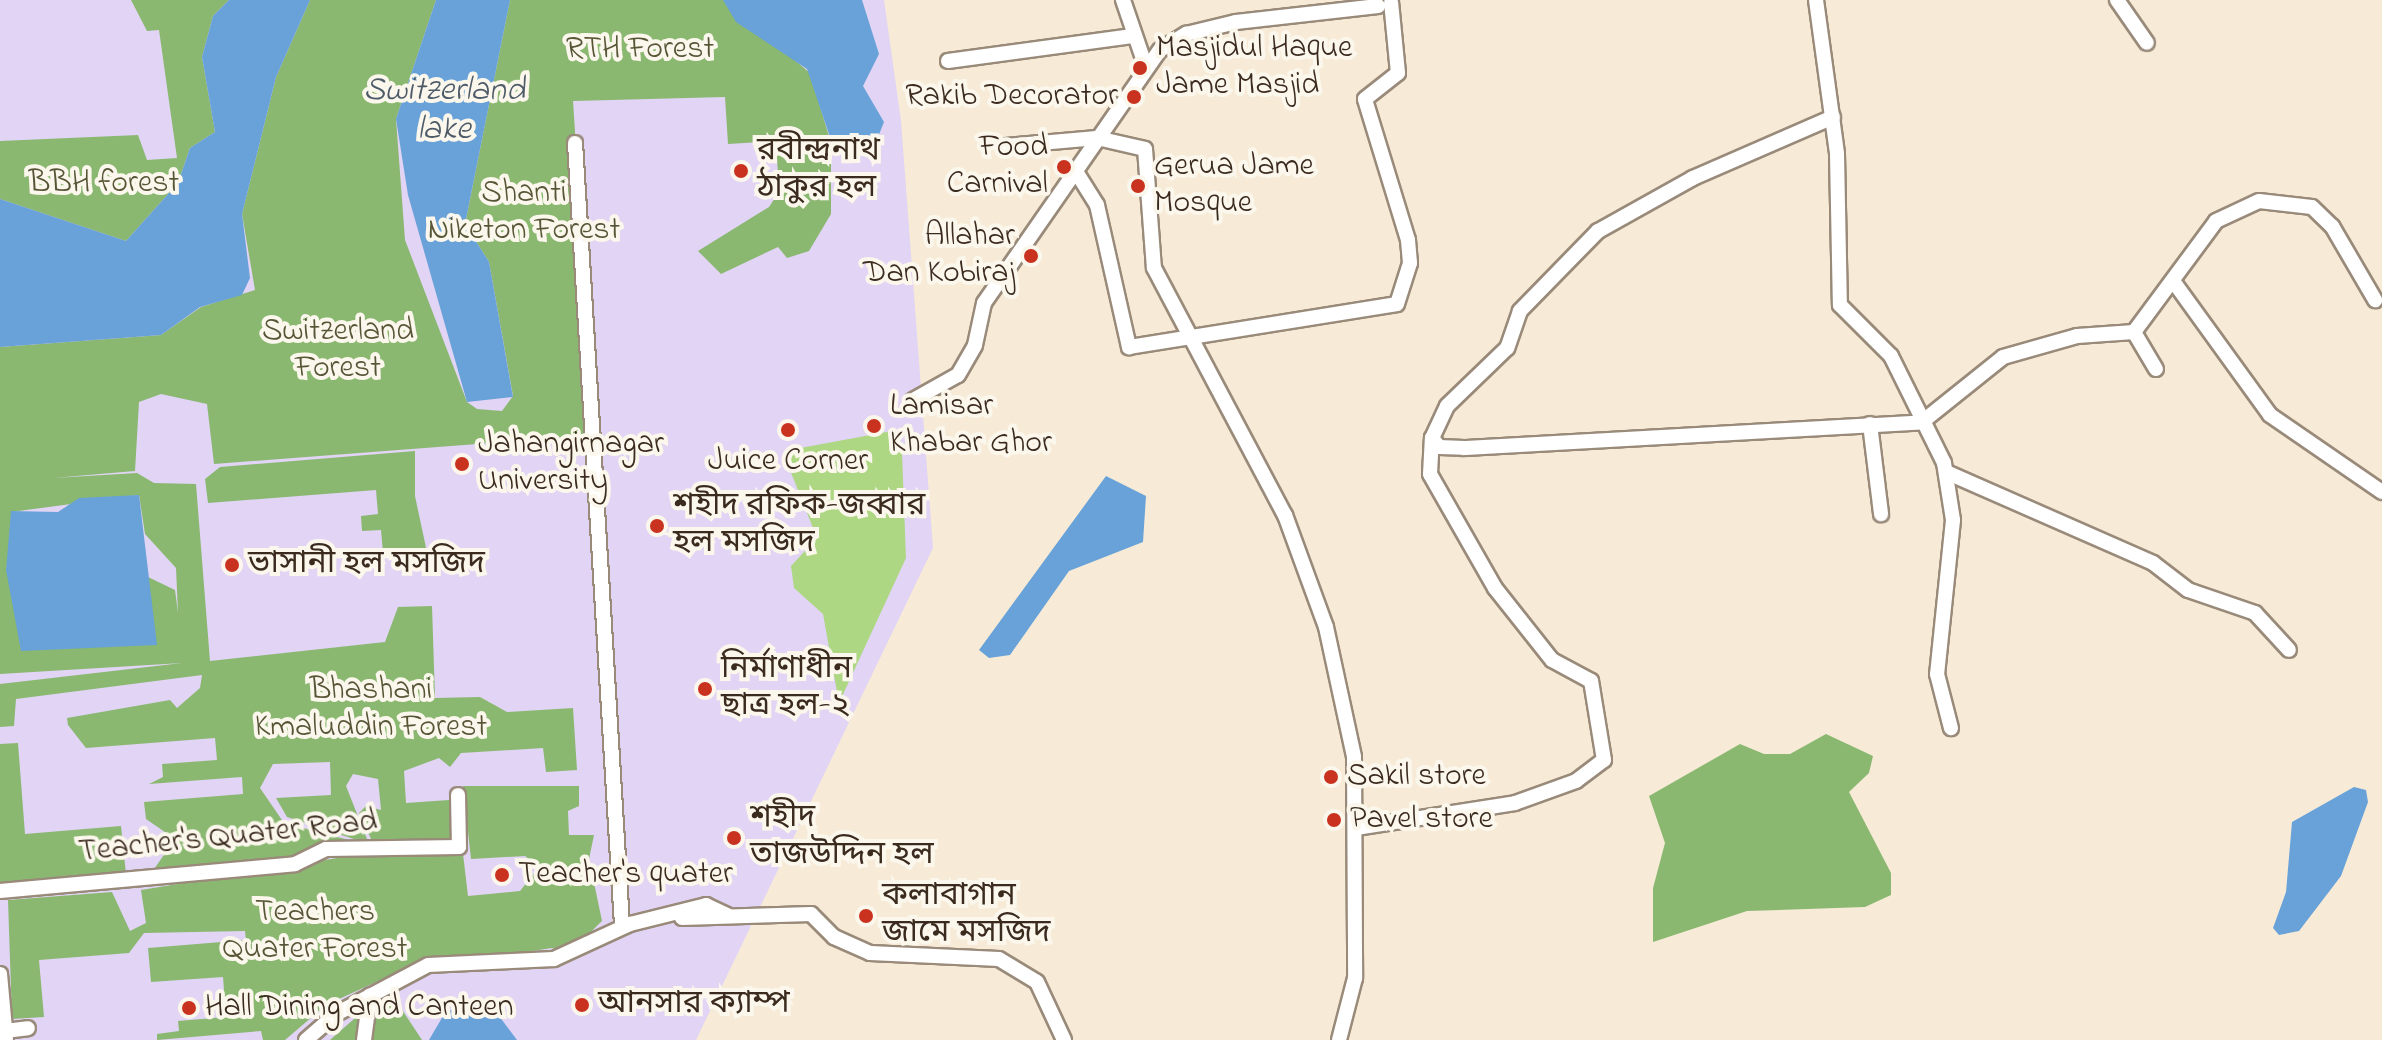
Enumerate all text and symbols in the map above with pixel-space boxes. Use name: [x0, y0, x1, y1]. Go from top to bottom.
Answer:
park label: RTH Forest: [566, 31, 714, 69]
place label: Masjidul Haque Jame Masjid: [1156, 31, 1352, 106]
marker: Masjidul Haque Jame Masjid: [1131, 59, 1149, 77]
water label: Switzerland lake: [363, 71, 525, 150]
place label: Rakib Decorator: [905, 78, 1118, 116]
marker: Rakib Decorator: [1125, 88, 1143, 106]
place label: Food Carnival: [947, 130, 1048, 205]
place label: রবীন্দ্রনাথ ঠাকুর হল: [757, 134, 880, 209]
place label: Gerua Jame Mosque: [1154, 149, 1314, 224]
marker: Food Carnival: [1055, 158, 1073, 176]
marker: রবীন্দ্রনাথ ঠাকুর হল: [732, 162, 750, 180]
park label: BBH forest: [29, 165, 179, 203]
park label: Shanti Niketon Forest: [428, 176, 620, 251]
marker: Gerua Jame Mosque: [1129, 177, 1147, 195]
place label: Allahar Dan Kobiraj: [863, 219, 1015, 294]
marker: Allahar Dan Kobiraj: [1022, 247, 1040, 265]
park label: Switzerland Forest: [262, 314, 414, 389]
place label: Lamisar Khabar Ghor: [890, 389, 1052, 464]
marker: Lamisar Khabar Ghor: [865, 417, 883, 435]
marker: Juice Corner: [779, 421, 797, 439]
place label: Jahangirnagar University: [478, 427, 664, 502]
place label: Juice Corner: [708, 443, 868, 481]
marker: Jahangirnagar University: [453, 455, 471, 473]
place label: শহীদ রফিক-জব্বার হল মসজিদ: [673, 489, 925, 564]
marker: শহীদ রফিক-জব্বার হল মসজিদ: [648, 517, 666, 535]
place label: ভাসানী হল মসজিদ: [248, 546, 485, 584]
marker: ভাসানী হল মসজিদ: [223, 556, 241, 574]
place label: নির্মাণাধীন ছাত্র হল-২: [721, 652, 852, 727]
park label: Bhashani Kmaluddin Forest: [255, 673, 487, 748]
marker: নির্মাণাধীন ছাত্র হল-২: [696, 680, 714, 698]
place label: Sakil store: [1347, 758, 1486, 796]
marker: Sakil store: [1322, 768, 1340, 786]
place label: শহীদ তাজউদ্দিন হল: [750, 801, 934, 876]
place label: Pavel store: [1350, 801, 1493, 839]
street label: Teacher's Quater Road: [77, 803, 379, 873]
marker: Pavel store: [1325, 811, 1343, 829]
marker: শহীদ তাজউদ্দিন হল: [725, 829, 743, 847]
place label: Teacher's quater: [518, 856, 733, 894]
marker: Teacher's quater: [493, 866, 511, 884]
place label: কলাবাগান জামে মসজিদ: [882, 879, 1051, 954]
park label: Teachers Quater Forest: [223, 895, 407, 970]
marker: কলাবাগান জামে মসজিদ: [857, 907, 875, 925]
place label: আনসার ক্যাম্প: [598, 986, 790, 1024]
place label: Hall Dining and Canteen: [205, 989, 513, 1027]
marker: আনসার ক্যাম্প: [573, 996, 591, 1014]
marker: Hall Dining and Canteen: [180, 999, 198, 1017]

